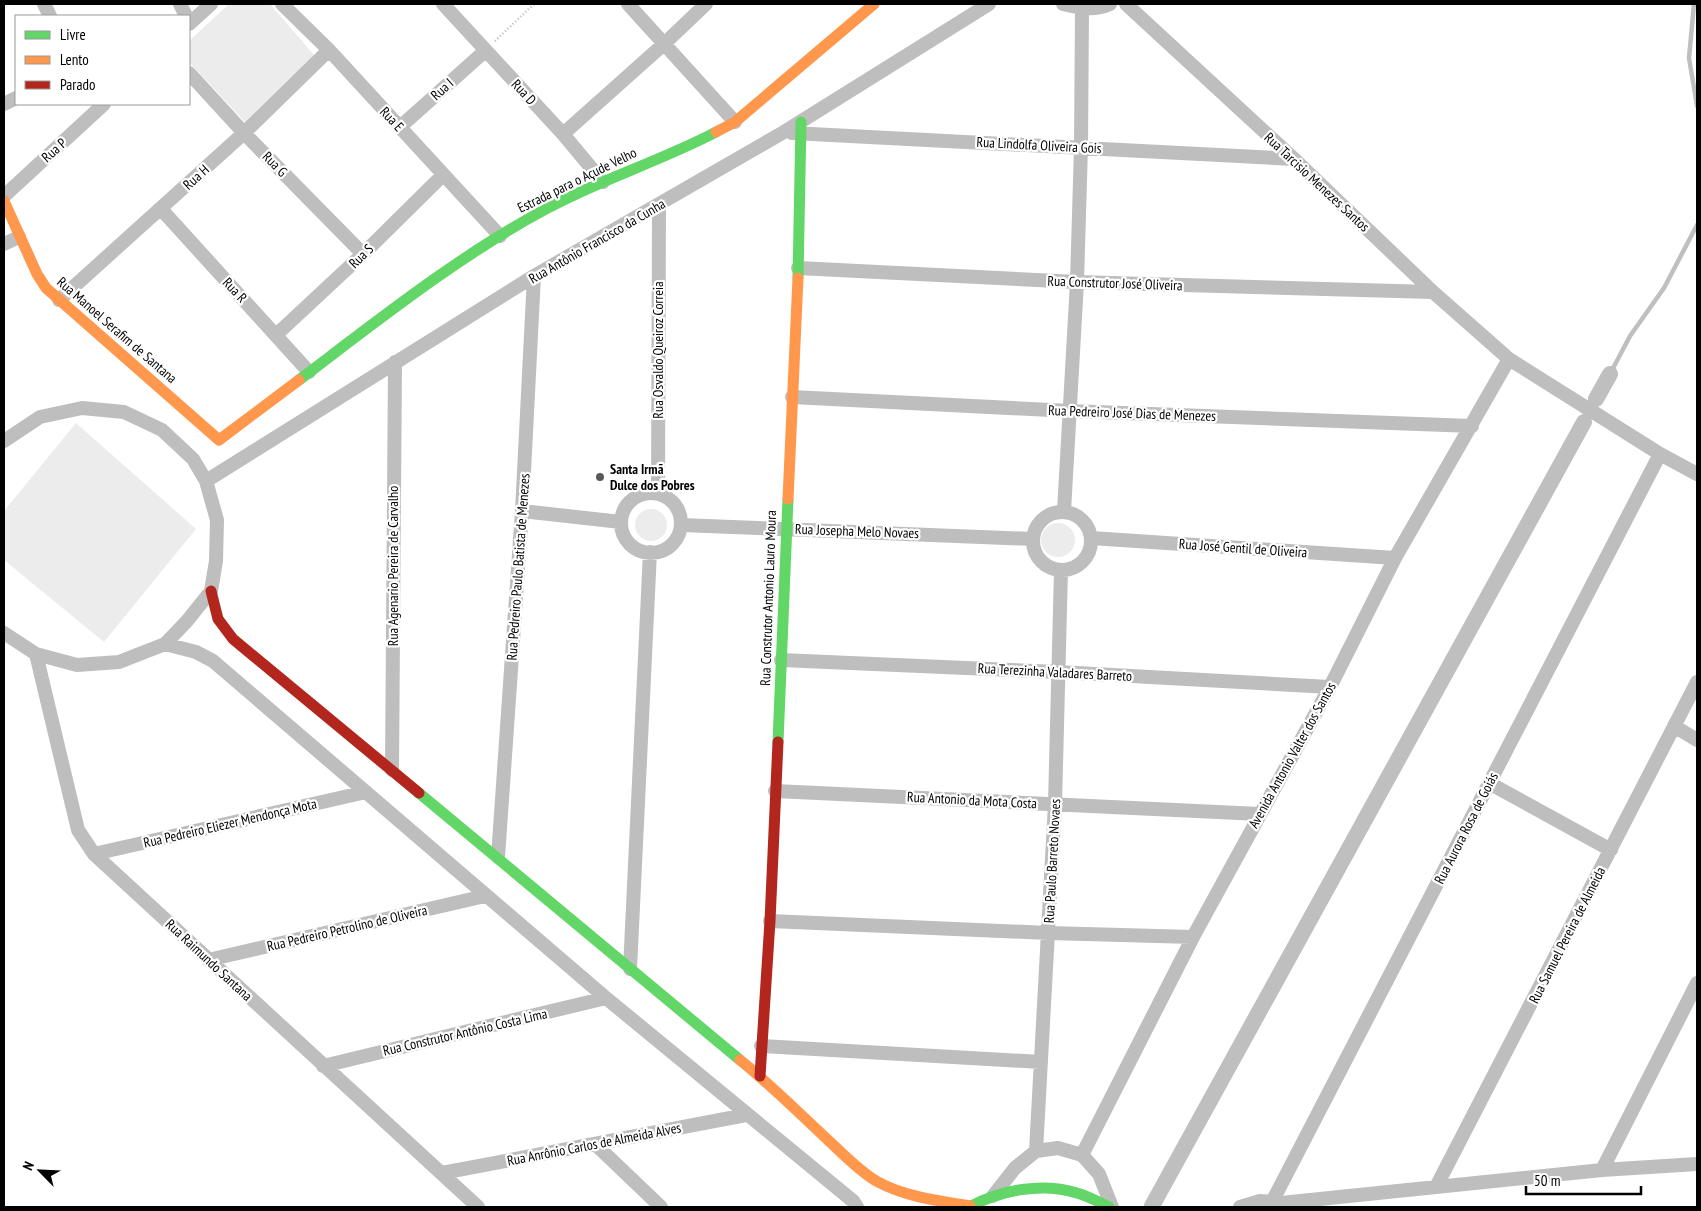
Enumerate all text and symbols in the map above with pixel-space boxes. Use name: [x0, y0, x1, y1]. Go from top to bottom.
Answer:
legend: [15, 15, 190, 105]
text: Livre: [60, 25, 86, 44]
text: Lento: [60, 50, 89, 69]
street label: Rua I: [427, 74, 457, 104]
text: Parado: [60, 75, 95, 94]
street label: Rua D: [508, 75, 540, 109]
street label: Rua E: [376, 103, 408, 135]
street label: Rua Tarcisio Menezes Santos: [1261, 129, 1374, 236]
street label: Rua Lindolfa Oliveira Gois: [976, 133, 1102, 157]
street label: Rua P: [38, 134, 70, 166]
street label: Estrada para o Açude Velho: [514, 143, 640, 217]
street label: Rua G: [259, 148, 291, 180]
street label: Rua H: [179, 161, 213, 193]
street label: Rua Antônio Francisco da Cunha: [526, 195, 668, 287]
street label: Rua S: [345, 240, 377, 272]
street label: Rua Construtor José Oliveira: [1047, 272, 1183, 294]
street label: Rua Manoel Serafim de Santana: [53, 273, 181, 387]
street label: Rua R: [219, 274, 251, 307]
street label: Rua Osvaldo Queiroz Correia: [649, 281, 667, 419]
street label: Rua Pedreiro José Dias de Menezes: [1048, 401, 1216, 425]
place label: Santa Irmã Dulce dos Pobres: [610, 460, 695, 494]
marker: Santa Irmã Dulce dos Pobres: [594, 471, 606, 483]
street label: Rua Pedreiro Paulo Batista de Menezes: [502, 473, 534, 661]
street label: Rua Agenario Pereira de Carvalho: [384, 486, 402, 646]
street label: Rua Construtor Antonio Lauro Moura: [756, 510, 780, 686]
street label: Rua Josepha Melo Novaes: [795, 520, 920, 542]
street label: Rua José Gentil de Oliveira: [1178, 535, 1308, 561]
street label: Rua Terezinha Valadares Barreto: [977, 659, 1133, 685]
street label: Avenida Antonio Valter dos Santos: [1244, 679, 1340, 831]
street label: Rua Aurora Rosa de Goiás: [1430, 769, 1502, 887]
street label: Rua Antonio da Mota Costa: [907, 788, 1037, 812]
street label: Rua Pedreiro Eliezer Mendonça Mota: [142, 794, 318, 852]
street label: Rua Paulo Barreto Novaes: [1040, 798, 1064, 924]
street label: Rua Samuel Pereira de Almeida: [1525, 864, 1609, 1006]
street label: Rua Pedreiro Petrolino de Oliveira: [265, 901, 429, 955]
street label: Rua Raimundo Santana: [162, 915, 256, 1005]
street label: Rua Construtor Antônio Costa Lima: [381, 1004, 549, 1060]
street label: Rua Anrônio Carlos de Almeida Alves: [505, 1118, 683, 1170]
north arrow: [15, 1146, 65, 1196]
text: N: [18, 1159, 38, 1173]
scale bar: [1526, 1164, 1641, 1196]
text: 50 m: [1534, 1171, 1560, 1190]

